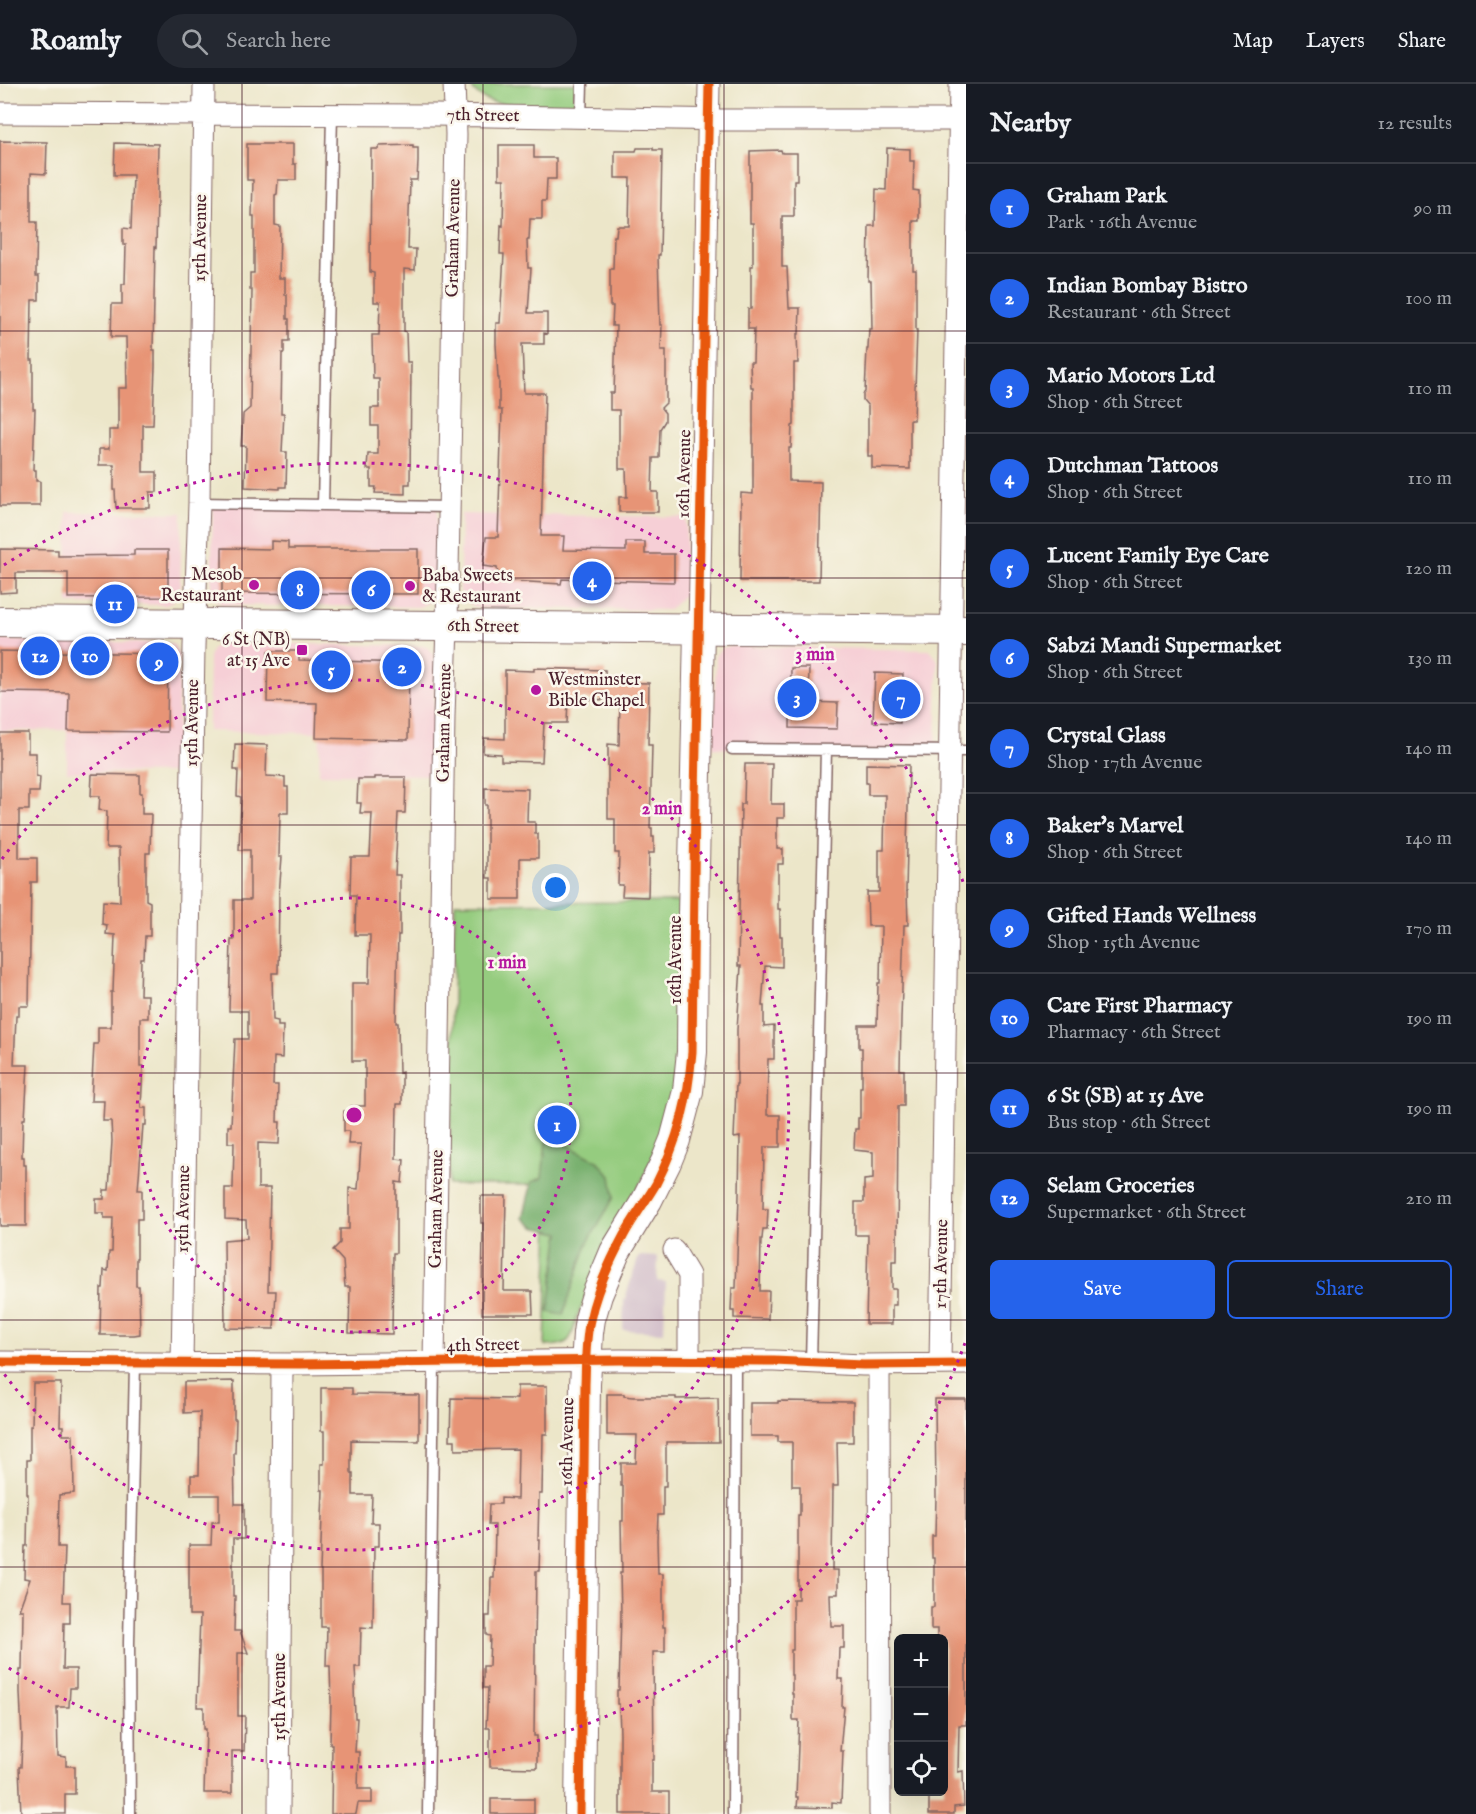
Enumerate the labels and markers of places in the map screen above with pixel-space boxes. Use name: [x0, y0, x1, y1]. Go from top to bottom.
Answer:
pin: 4: [572, 558, 612, 604]
place label: Mesob Restaurant: [160, 564, 242, 608]
place label: Baba Sweets & Restaurant: [422, 565, 521, 609]
pin: 8: [280, 568, 320, 612]
pin: 6: [352, 568, 391, 612]
marker: Mesob Restaurant: [247, 578, 261, 592]
marker: Baba Sweets & Restaurant: [403, 579, 417, 593]
pin: 11: [96, 582, 134, 626]
place label: 6 St (NB) at 15 Ave: [222, 629, 290, 673]
pin: 12: [20, 634, 60, 678]
pin: 10: [70, 634, 110, 678]
pin: 9: [140, 640, 178, 684]
marker: 6 St (NB) at 15 Ave: [295, 643, 309, 657]
pin: 2: [382, 644, 422, 690]
pin: 5: [312, 648, 350, 692]
place label: Westminster Bible Chapel: [548, 669, 644, 713]
pin: 3: [778, 676, 816, 720]
pin: 7: [882, 676, 920, 722]
marker: Westminster Bible Chapel: [529, 683, 543, 697]
pin: 1: [538, 1102, 576, 1148]
centre of rings: [344, 1105, 364, 1125]

